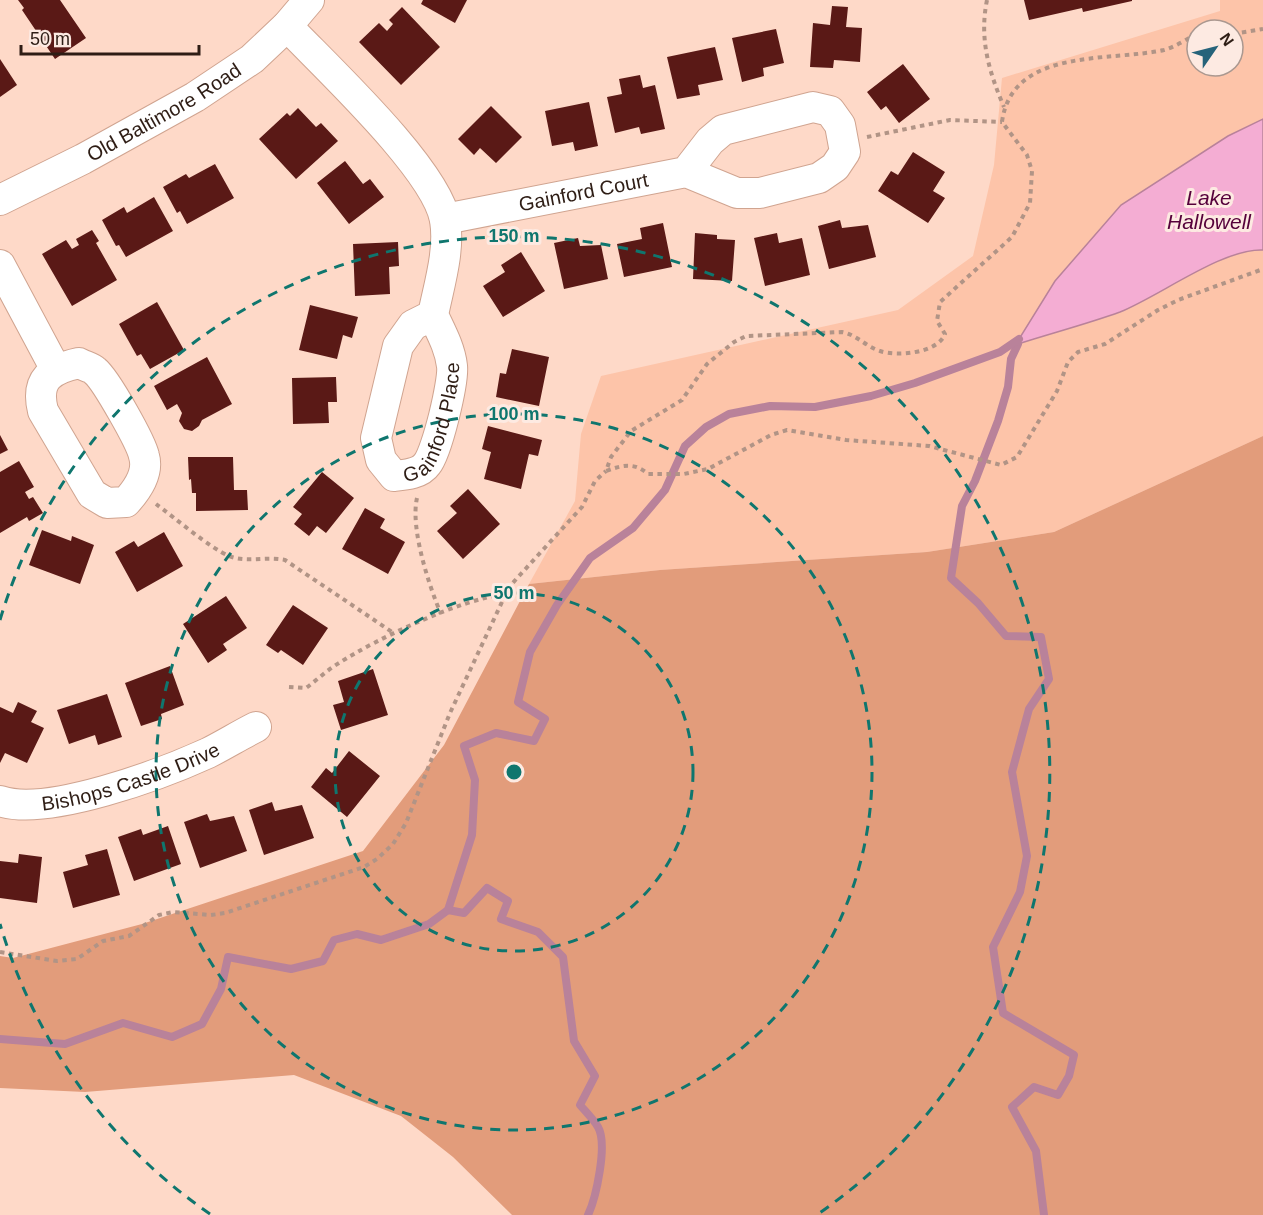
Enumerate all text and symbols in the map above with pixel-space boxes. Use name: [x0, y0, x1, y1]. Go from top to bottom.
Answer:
scale bar: [21, 18, 200, 56]
north arrow: [1185, 18, 1245, 78]
text: 50 m: [30, 29, 70, 49]
text: N: [1217, 30, 1237, 49]
street label: Old Baltimore Road: [83, 59, 245, 166]
street label: Gainford Court: [517, 169, 650, 215]
water label: Lake Hallowell: [1167, 186, 1252, 233]
text: 150 m: [488, 226, 540, 246]
street label: Gainford Place: [401, 362, 463, 486]
text: 100 m: [488, 404, 540, 424]
text: 50 m: [493, 583, 535, 603]
street label: Bishops Castle Drive: [40, 738, 223, 815]
centre of rings: [504, 762, 524, 782]

